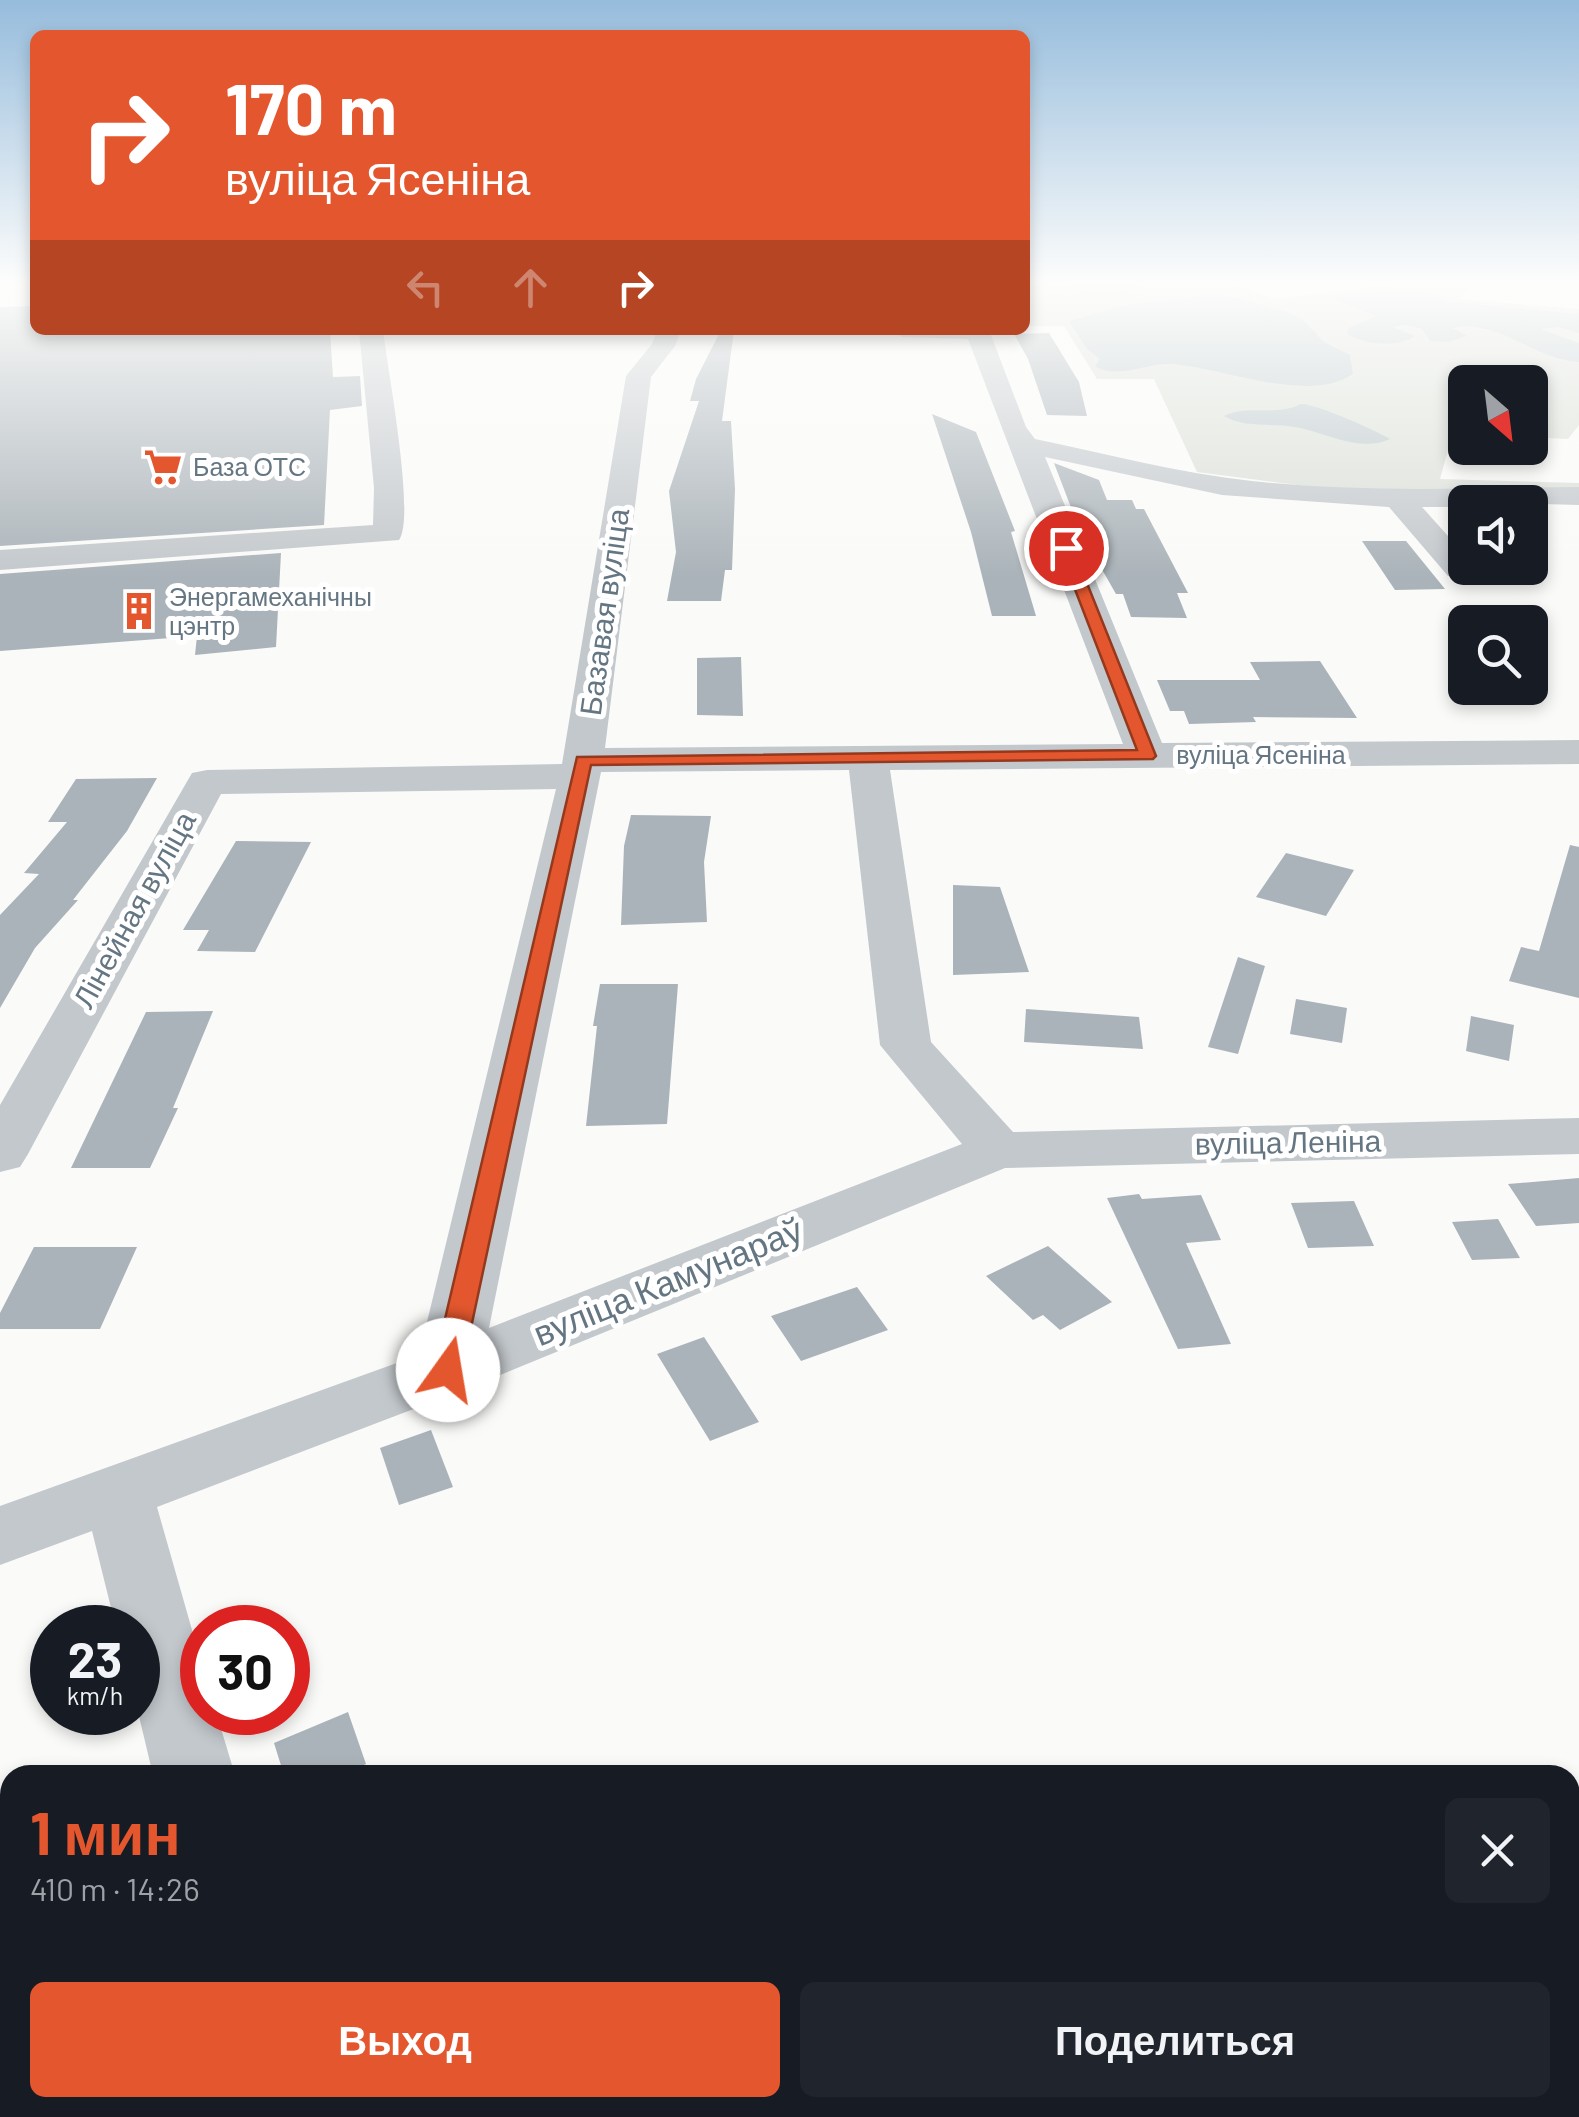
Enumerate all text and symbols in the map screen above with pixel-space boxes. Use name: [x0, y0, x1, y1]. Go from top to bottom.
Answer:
text: 170 m: [225, 65, 397, 149]
icon: right: [60, 70, 190, 200]
text: вуліца Ясеніна: [225, 150, 530, 204]
icon: left: [398, 260, 453, 315]
icon: ahead: [503, 260, 558, 315]
icon: right: [608, 260, 663, 315]
north arrow: [1448, 365, 1548, 465]
map controls: [1448, 365, 1548, 705]
supermarket icon: База ОТС: [142, 446, 184, 488]
place label: База ОТС: [193, 451, 306, 481]
button: sound: [1448, 485, 1548, 585]
street label: Базавая вуліца: [571, 506, 635, 718]
pin: [1024, 506, 1109, 591]
icon: arrive: [1039, 521, 1094, 576]
place label: Энергамеханічны цэнтр: [169, 581, 372, 640]
building icon: Энергамеханічны цэнтр: [118, 590, 160, 632]
button: search: [1448, 605, 1548, 705]
street label: вуліца Ясеніна: [1176, 739, 1346, 769]
street label: Лінейная вуліца: [64, 804, 202, 1014]
street label: вуліца Леніна: [1194, 1121, 1382, 1161]
street label: вуліца Камунараў: [527, 1207, 808, 1353]
position arrow: [396, 1318, 500, 1422]
speed limit sign: 30: [180, 1605, 310, 1735]
text: 23: [68, 1628, 122, 1688]
text: km/h: [67, 1680, 123, 1710]
text: 1 мин: [30, 1795, 181, 1867]
button: close: [1445, 1798, 1550, 1903]
text: 410 m · 14:26: [30, 1869, 200, 1907]
button: Выход: [30, 1982, 780, 2097]
button: Поделиться: [800, 1982, 1550, 2097]

